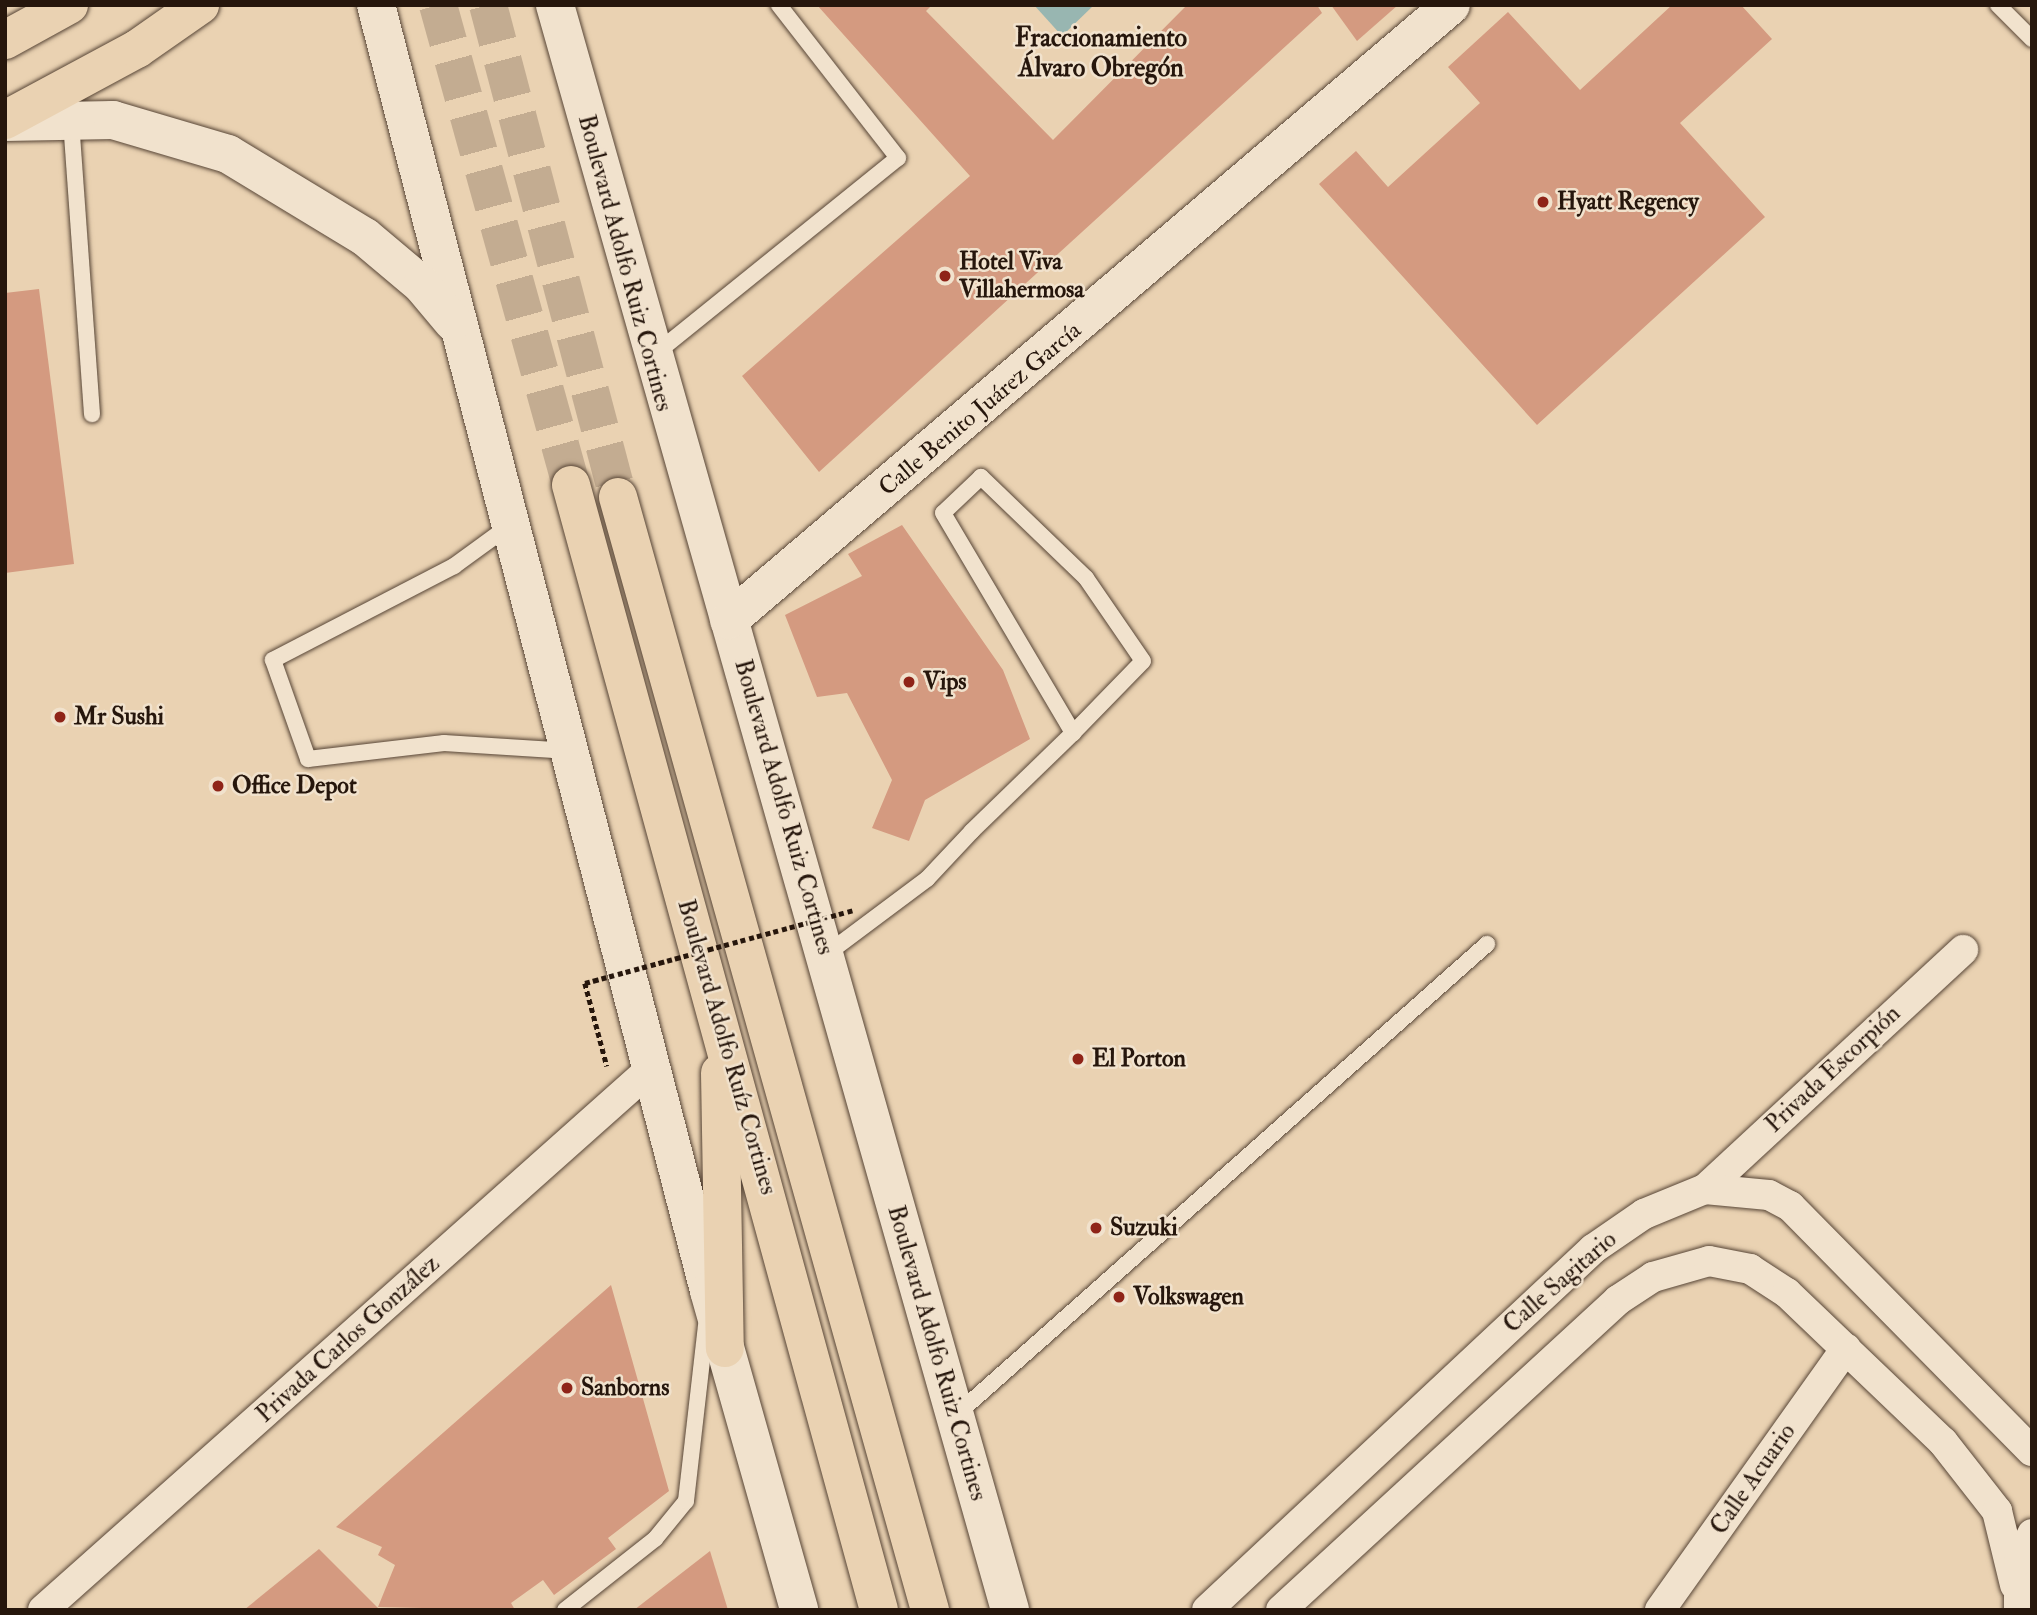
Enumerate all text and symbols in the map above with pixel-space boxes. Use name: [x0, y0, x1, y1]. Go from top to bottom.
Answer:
district label: Fraccionamiento Álvaro Obregón: [1015, 23, 1187, 84]
street label: Boulevard Adolfo Ruiz Cortines: [572, 112, 678, 414]
place label: Hyatt Regency: [1557, 188, 1699, 216]
marker: Hyatt Regency: [1535, 194, 1551, 210]
place label: Hotel Viva Villahermosa: [959, 248, 1084, 304]
marker: Hotel Viva Villahermosa: [937, 268, 953, 284]
street label: Calle Benito Juárez García: [873, 316, 1087, 502]
street label: Boulevard Adolfo Ruiz Cortines: [728, 656, 840, 958]
place label: Vips: [923, 668, 967, 696]
marker: Vips: [901, 674, 917, 690]
place label: Mr Sushi: [74, 703, 164, 731]
marker: Mr Sushi: [52, 709, 68, 725]
place label: Office Depot: [232, 772, 357, 800]
marker: Office Depot: [210, 778, 226, 794]
street label: Boulevard Adolfo Ruíz Cortines: [671, 896, 783, 1198]
street label: Privada Escorpión: [1760, 999, 1906, 1139]
place label: El Porton: [1092, 1045, 1186, 1073]
marker: El Porton: [1070, 1051, 1086, 1067]
street label: Boulevard Adolfo Ruiz Cortines: [881, 1202, 993, 1504]
place label: Suzuki: [1110, 1214, 1178, 1242]
marker: Suzuki: [1088, 1220, 1104, 1236]
street label: Calle Sagitario: [1498, 1225, 1622, 1339]
street label: Privada Carlos González: [251, 1249, 445, 1429]
place label: Volkswagen: [1133, 1283, 1244, 1311]
marker: Volkswagen: [1111, 1289, 1127, 1305]
place label: Sanborns: [581, 1374, 669, 1402]
marker: Sanborns: [559, 1380, 575, 1396]
street label: Calle Acuario: [1704, 1418, 1802, 1540]

